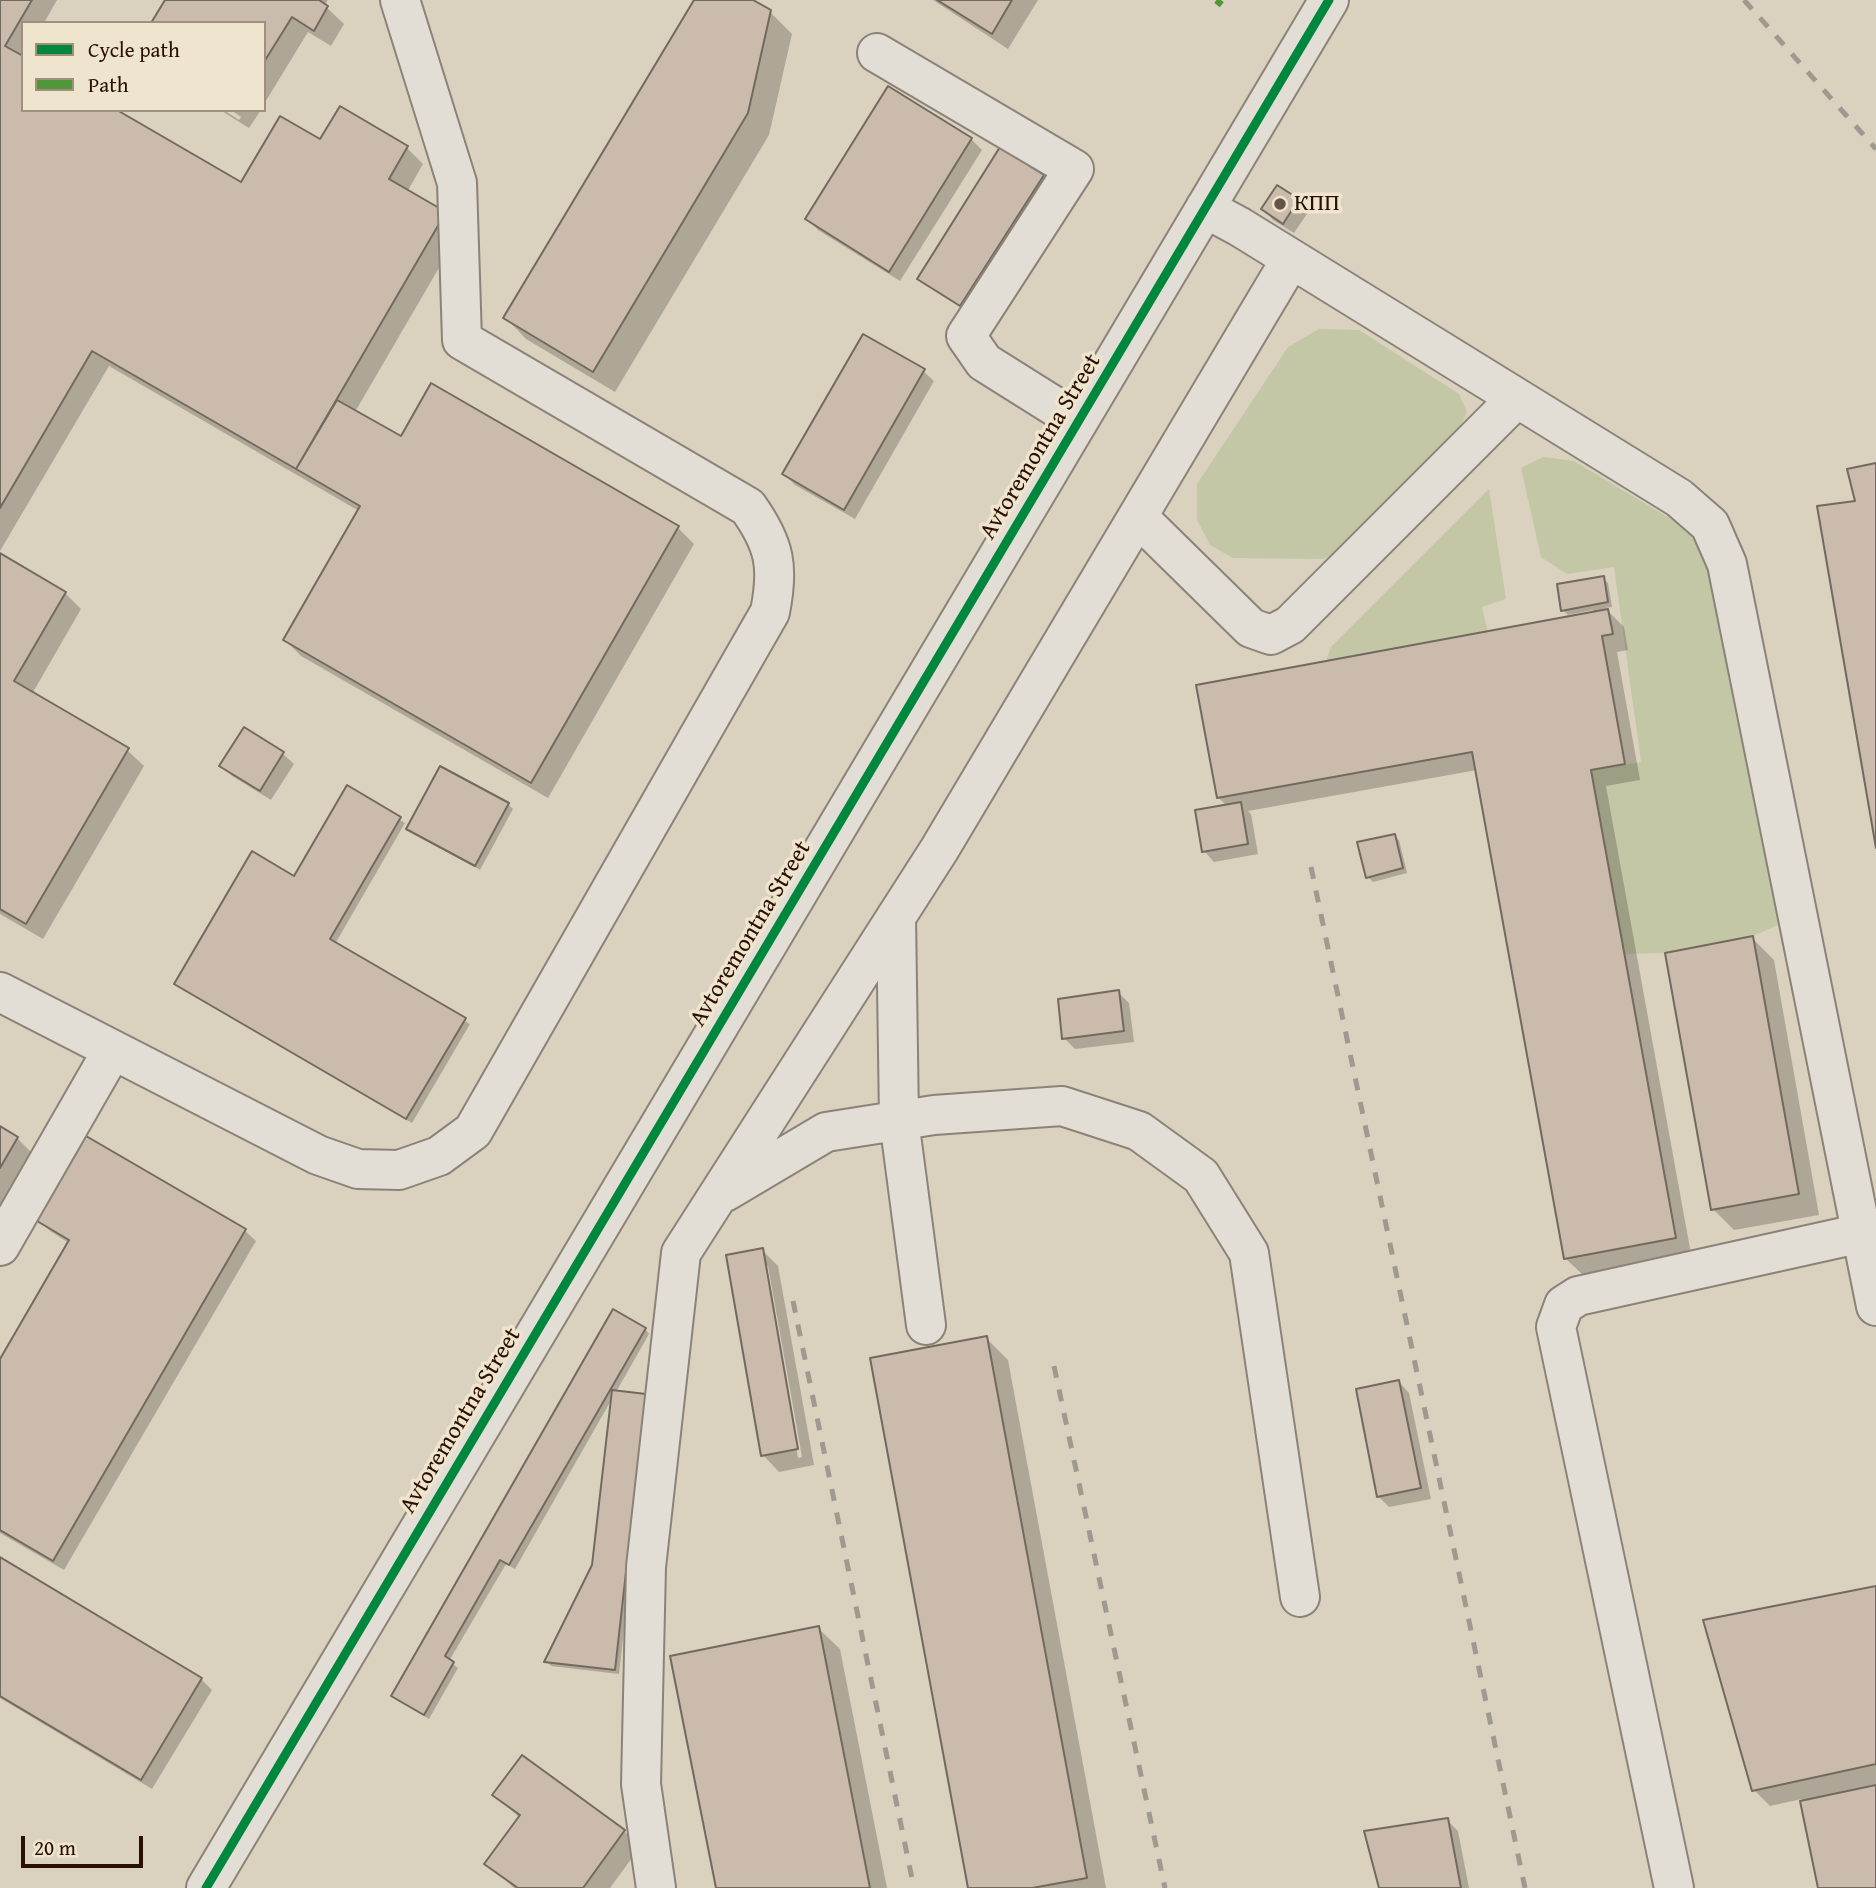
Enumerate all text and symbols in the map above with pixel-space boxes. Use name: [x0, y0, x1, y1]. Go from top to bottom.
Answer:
legend: [21, 21, 266, 112]
text: Cycle path: [88, 34, 180, 65]
text: Path: [88, 69, 128, 100]
place label: КПП: [1294, 190, 1340, 218]
marker: КПП: [1272, 196, 1288, 212]
street label: Avtoremontna Street: [974, 349, 1108, 545]
street label: Avtoremontna Street: [684, 836, 818, 1032]
street label: Avtoremontna Street: [394, 1323, 528, 1519]
scale bar: [24, 1822, 147, 1866]
text: 20 m: [34, 1832, 76, 1863]

